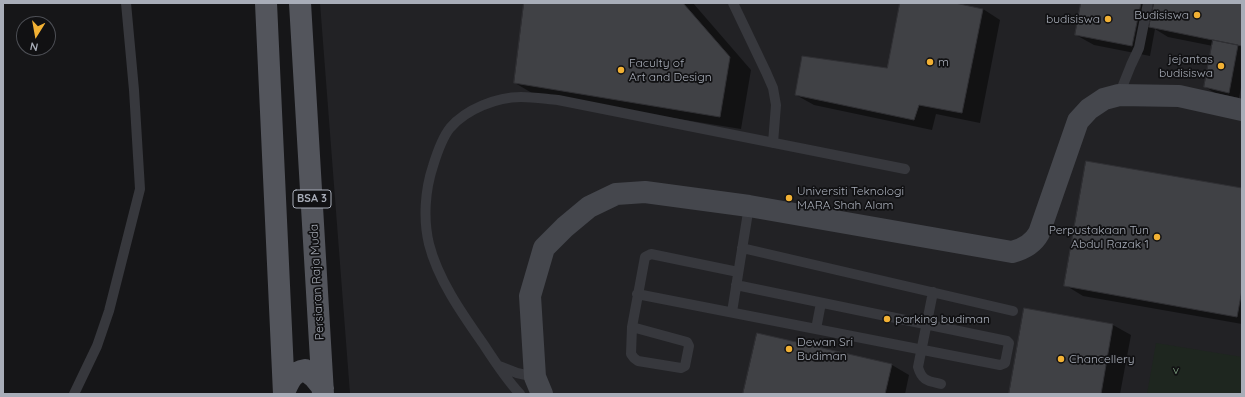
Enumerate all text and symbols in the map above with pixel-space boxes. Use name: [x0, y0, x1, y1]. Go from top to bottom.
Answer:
place label: Budisiswa: [1134, 8, 1189, 22]
marker: Budisiswa: [1192, 10, 1202, 20]
place label: budisiswa: [1046, 12, 1100, 26]
marker: budisiswa: [1103, 14, 1113, 24]
north arrow: [16, 16, 56, 56]
text: N: [29, 39, 39, 54]
place label: jejantas budisiswa: [1159, 52, 1213, 80]
place label: m: [938, 55, 949, 69]
place label: Faculty of Art and Design: [629, 56, 712, 84]
marker: m: [925, 57, 935, 67]
marker: jejantas budisiswa: [1216, 61, 1226, 71]
marker: Faculty of Art and Design: [616, 65, 626, 75]
place label: Universiti Teknologi MARA Shah Alam: [797, 184, 904, 212]
road number: BSA 3: [293, 190, 331, 208]
marker: Universiti Teknologi MARA Shah Alam: [784, 193, 794, 203]
place label: Perpustakaan Tun Abdul Razak 1: [1049, 223, 1149, 251]
street label: Persiaran Raja Muda: [307, 224, 327, 340]
marker: Perpustakaan Tun Abdul Razak 1: [1152, 232, 1162, 242]
place label: parking budiman: [895, 312, 990, 326]
marker: parking budiman: [882, 314, 892, 324]
place label: Dewan Sri Budiman: [797, 335, 853, 363]
marker: Dewan Sri Budiman: [784, 344, 794, 354]
place label: Chancellery: [1069, 352, 1134, 366]
marker: Chancellery: [1056, 354, 1066, 364]
park label: v: [1173, 363, 1179, 377]

